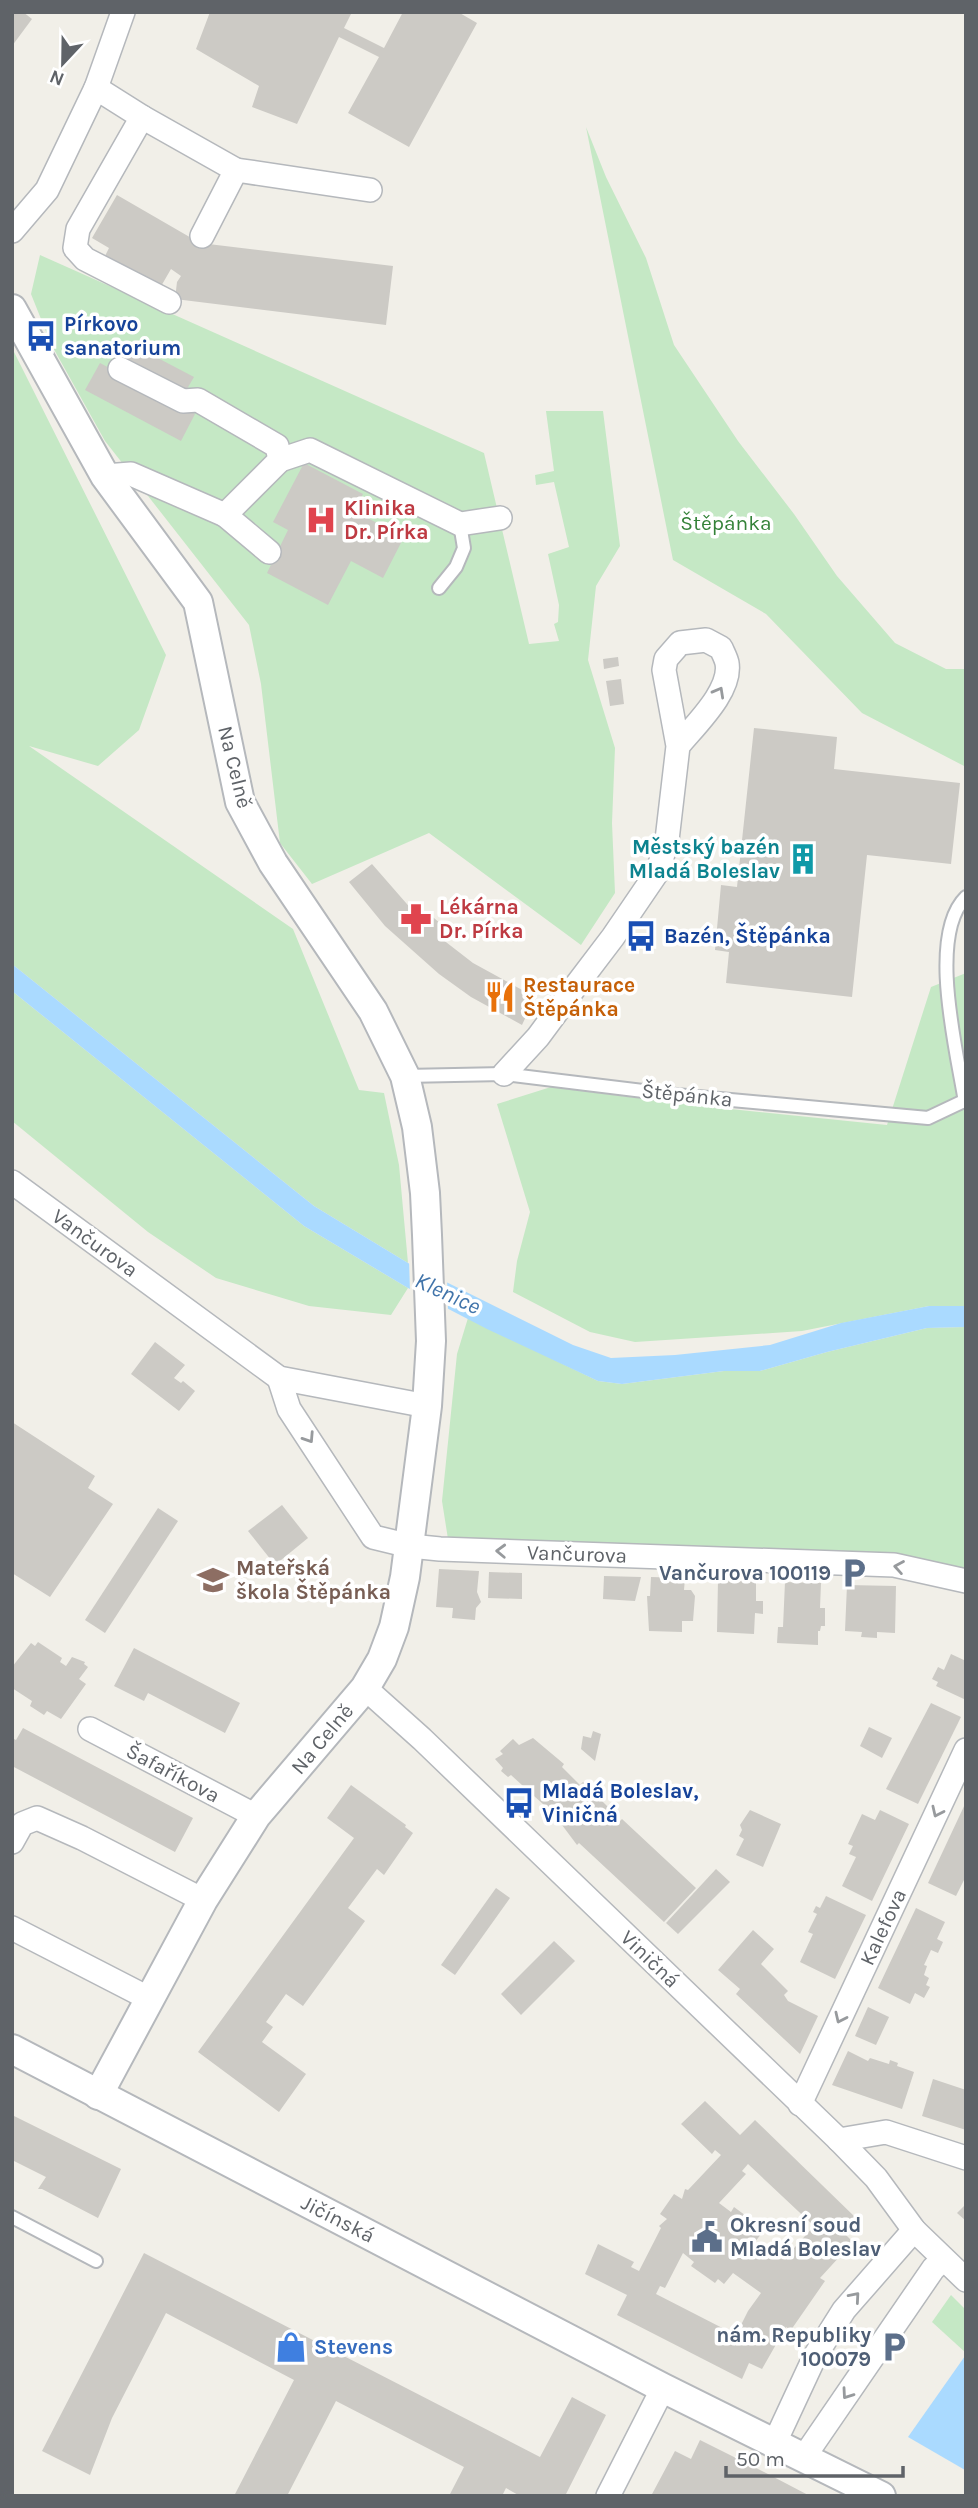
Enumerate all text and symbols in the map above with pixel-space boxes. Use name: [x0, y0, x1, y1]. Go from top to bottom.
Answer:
north arrow: [28, 28, 98, 98]
text: N: [47, 65, 67, 91]
place label: Pírkovo sanatorium: [64, 312, 181, 360]
bus stop icon: Pírkovo sanatorium: [24, 319, 58, 353]
place label: Klinika Dr. Pírka: [344, 496, 429, 544]
hospital icon: Klinika Dr. Pírka: [304, 503, 338, 537]
park label: Štěpánka: [680, 511, 772, 535]
one-way arrow: [711, 687, 724, 700]
street label: Na Celně: [213, 723, 257, 811]
place label: Městský bazén Mladá Boleslav: [629, 835, 780, 883]
building icon: Městský bazén Mladá Boleslav: [786, 842, 820, 876]
place label: Lékárna Dr. Pírka: [439, 895, 524, 943]
pharmacy icon: Lékárna Dr. Pírka: [399, 902, 433, 936]
bus stop icon: Bazén, Štěpánka: [624, 919, 658, 953]
place label: Bazén, Štěpánka: [664, 922, 831, 948]
place label: Restaurace Štěpánka: [523, 973, 635, 1021]
restaurant icon: Restaurace Štěpánka: [483, 980, 517, 1014]
street label: Štěpánka: [640, 1078, 734, 1112]
street label: Vančurova: [47, 1204, 143, 1282]
water label: Klenice: [411, 1267, 485, 1320]
one-way arrow: [300, 1431, 313, 1444]
street label: Vančurova: [527, 1540, 627, 1568]
one-way arrow: [495, 1544, 506, 1559]
place label: Mateřská škola Štěpánka: [236, 1556, 391, 1604]
parking icon: Vančurova 100119: [837, 1556, 871, 1590]
one-way arrow: [893, 1560, 905, 1575]
place label: Vančurova 100119: [659, 1561, 831, 1585]
school or university icon: Mateřská škola Štěpánka: [196, 1563, 230, 1597]
street label: Na Celně: [286, 1699, 358, 1779]
street label: Šafaříkova: [122, 1738, 224, 1808]
place label: Mladá Boleslav, Viničná: [542, 1779, 699, 1827]
bus stop icon: Mladá Boleslav, Viničná: [502, 1786, 536, 1820]
one-way arrow: [931, 1805, 945, 1817]
street label: Kalefova: [855, 1885, 911, 1969]
street label: Viničná: [616, 1925, 684, 1993]
one-way arrow: [835, 2011, 849, 2023]
street label: Jičínská: [297, 2190, 379, 2248]
place label: Okresní soud Mladá Boleslav: [730, 2213, 881, 2261]
public building icon: Okresní soud Mladá Boleslav: [690, 2220, 724, 2254]
one-way arrow: [847, 2292, 859, 2305]
place label: nám. Republiky 100079: [716, 2323, 871, 2371]
shop icon: Stevens: [274, 2330, 308, 2364]
parking icon: nám. Republiky 100079: [877, 2330, 911, 2364]
place label: Stevens: [314, 2335, 393, 2359]
one-way arrow: [843, 2386, 855, 2399]
scale bar: [726, 2434, 903, 2478]
text: 50 m: [736, 2447, 785, 2471]

